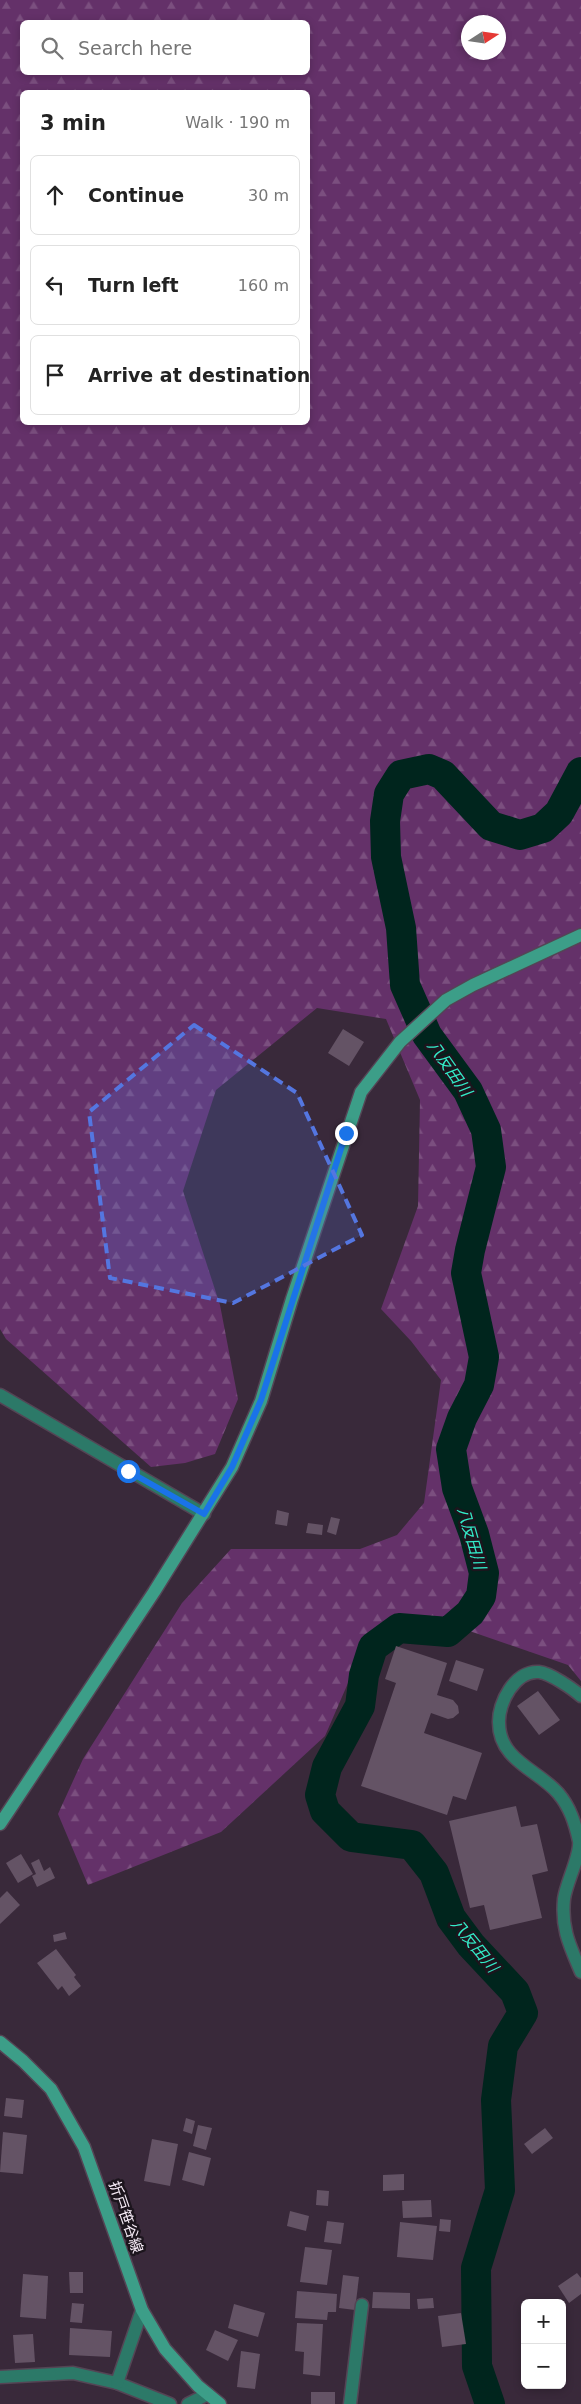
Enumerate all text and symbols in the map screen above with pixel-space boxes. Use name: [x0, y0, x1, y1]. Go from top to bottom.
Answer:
north arrow: [461, 15, 506, 60]
search box: [20, 20, 310, 75]
icon: search: [38, 34, 66, 62]
text: Search here: [78, 37, 192, 59]
text: 3 min: [40, 111, 106, 135]
text: Walk · 190 m: [185, 113, 290, 132]
icon: ahead: [41, 181, 69, 209]
text: Continue: [88, 184, 184, 206]
text: 30 m: [248, 186, 289, 205]
icon: left: [41, 271, 69, 299]
text: Turn left: [88, 274, 179, 296]
text: 160 m: [238, 276, 289, 295]
icon: arrive: [41, 361, 69, 389]
text: Arrive at destination: [88, 364, 310, 386]
water label: 八反田川: [423, 1037, 477, 1102]
route end: [335, 1122, 358, 1145]
route start: [117, 1460, 140, 1483]
water label: 八反田川: [454, 1505, 490, 1573]
water label: 八反田川: [447, 1914, 503, 1978]
street label: 折戸笹谷線: [105, 2179, 147, 2255]
map controls: [521, 2299, 566, 2389]
button: +: [521, 2299, 566, 2344]
button: −: [521, 2344, 566, 2389]

